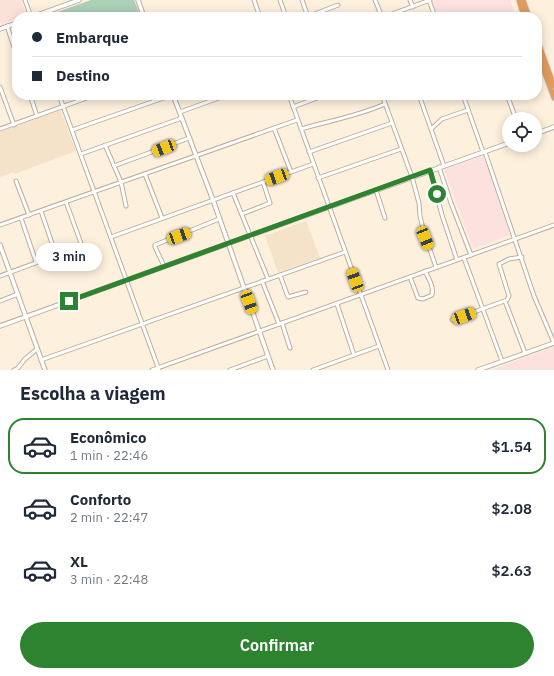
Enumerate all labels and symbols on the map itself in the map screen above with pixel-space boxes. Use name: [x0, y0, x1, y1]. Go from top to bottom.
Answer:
car: [151, 138, 177, 158]
car: [264, 167, 290, 187]
route start: [428, 185, 446, 203]
car: [415, 225, 435, 251]
car: [166, 226, 192, 246]
callout: 3 min: [36, 243, 102, 271]
car: [345, 267, 365, 293]
car: [239, 289, 259, 315]
route end: [60, 292, 78, 310]
car: [451, 306, 477, 326]

